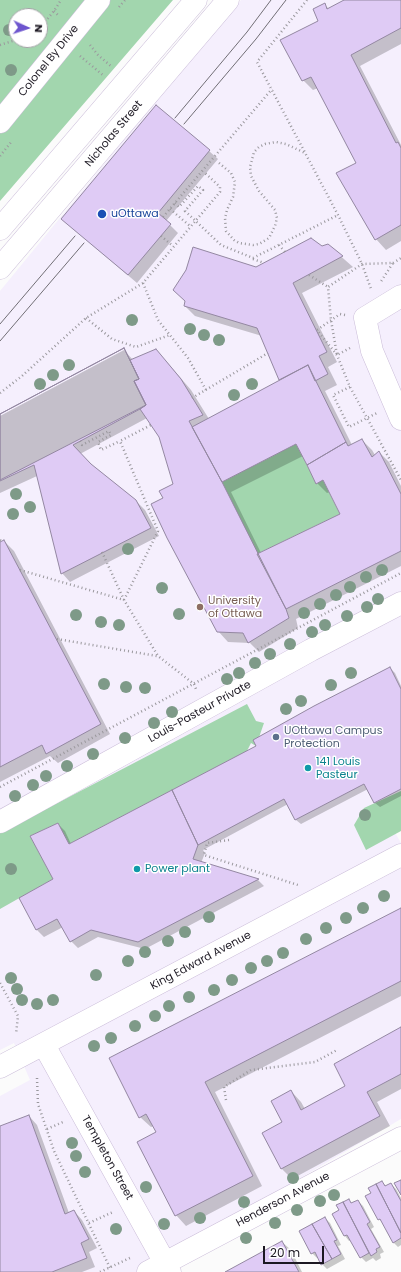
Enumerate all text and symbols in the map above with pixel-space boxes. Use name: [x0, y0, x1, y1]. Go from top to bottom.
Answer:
north arrow: [8, 8, 48, 48]
street label: Colonel By Drive: [16, 23, 82, 99]
text: N: [31, 24, 47, 33]
street label: Nicholas Street: [83, 98, 145, 170]
place label: uOttawa: [111, 207, 159, 221]
marker: uOttawa: [96, 208, 108, 220]
place label: University of Ottawa: [208, 594, 262, 620]
marker: University of Ottawa: [195, 602, 205, 612]
street label: Louis-Pasteur Private: [146, 678, 254, 746]
place label: UOttawa Campus Protection: [284, 724, 382, 750]
marker: UOttawa Campus Protection: [271, 732, 281, 742]
place label: 141 Louis Pasteur: [316, 755, 360, 781]
marker: 141 Louis Pasteur: [303, 763, 313, 773]
place label: Power plant: [145, 862, 210, 876]
marker: Power plant: [132, 864, 142, 874]
street label: King Edward Avenue: [148, 929, 254, 993]
street label: Templeton Street: [78, 1114, 136, 1202]
street label: Henderson Avenue: [234, 1170, 332, 1230]
scale bar: [265, 1238, 326, 1264]
text: 20 m: [270, 1244, 300, 1261]

